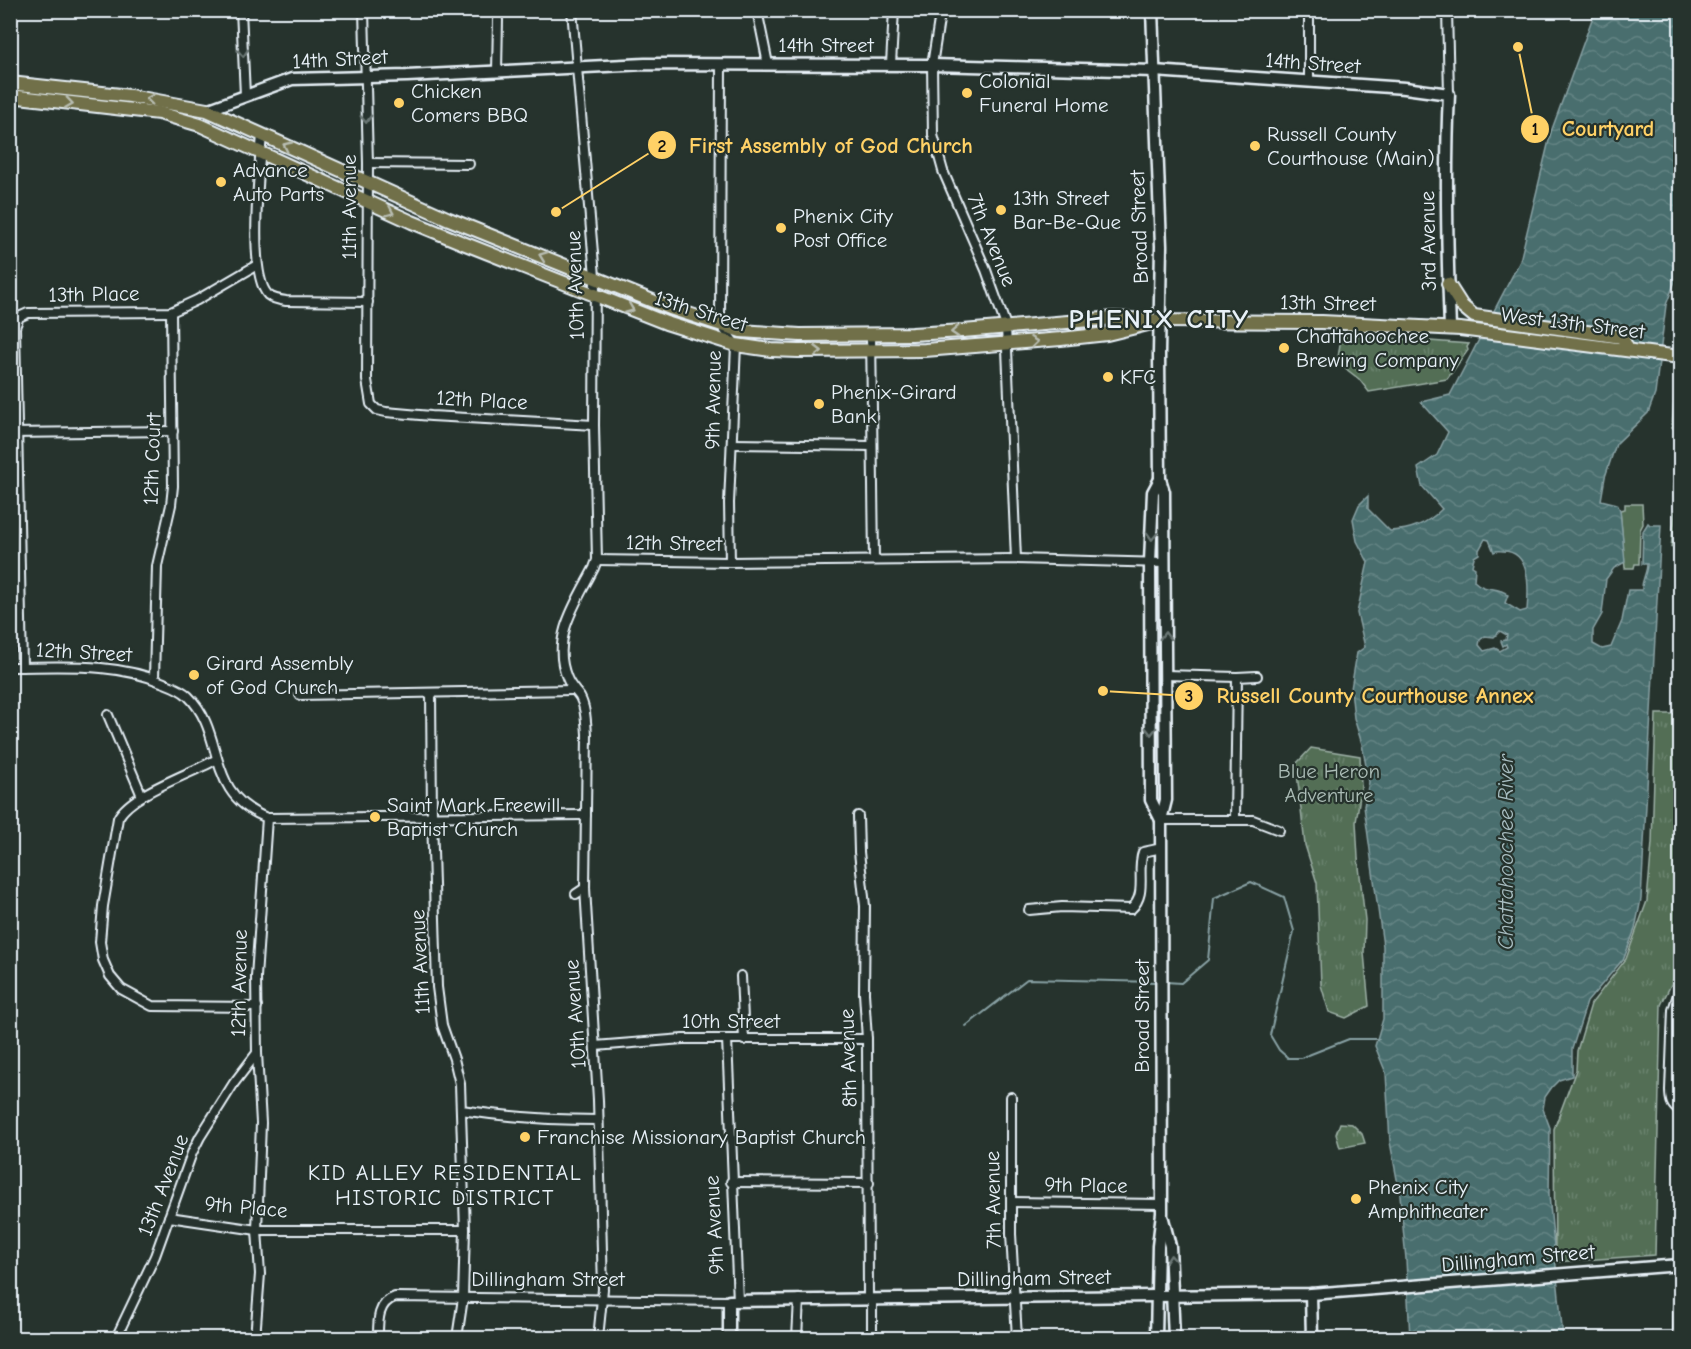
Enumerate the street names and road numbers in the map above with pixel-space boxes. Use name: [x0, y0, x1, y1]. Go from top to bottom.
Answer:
street label: 14th Street: [778, 33, 875, 57]
street label: 14th Street: [292, 44, 389, 73]
street label: 14th Street: [1265, 48, 1362, 78]
street label: 11th Avenue: [337, 155, 361, 259]
street label: Broad Street: [1125, 169, 1153, 284]
street label: 7th Avenue: [962, 190, 1022, 290]
street label: 3rd Avenue: [1415, 191, 1441, 291]
street label: 10th Avenue: [561, 230, 589, 340]
street label: 13th Place: [48, 281, 140, 307]
street label: 13th Street: [652, 286, 751, 337]
street label: 13th Street: [1280, 290, 1377, 316]
street label: West 13th Street: [1500, 302, 1647, 344]
street label: 9th Avenue: [700, 350, 726, 450]
street label: 12th Place: [436, 386, 528, 414]
street label: 12th Court: [138, 411, 166, 506]
street label: 12th Street: [626, 530, 723, 556]
street label: 12th Street: [35, 637, 134, 667]
street label: 11th Avenue: [405, 909, 435, 1015]
street label: 12th Avenue: [226, 929, 252, 1037]
street label: Broad Street: [1130, 958, 1154, 1073]
street label: 10th Avenue: [559, 959, 591, 1069]
street label: 8th Avenue: [834, 1008, 862, 1108]
street label: 10th Street: [682, 1009, 781, 1033]
street label: 13th Avenue: [133, 1131, 193, 1239]
street label: 7th Avenue: [980, 1151, 1006, 1249]
street label: 9th Place: [1044, 1172, 1128, 1198]
street label: 9th Avenue: [699, 1175, 729, 1275]
street label: 9th Place: [203, 1191, 289, 1223]
street label: Dillingham Street: [1440, 1239, 1597, 1277]
street label: Dillingham Street: [957, 1265, 1112, 1291]
street label: Dillingham Street: [471, 1267, 626, 1291]

